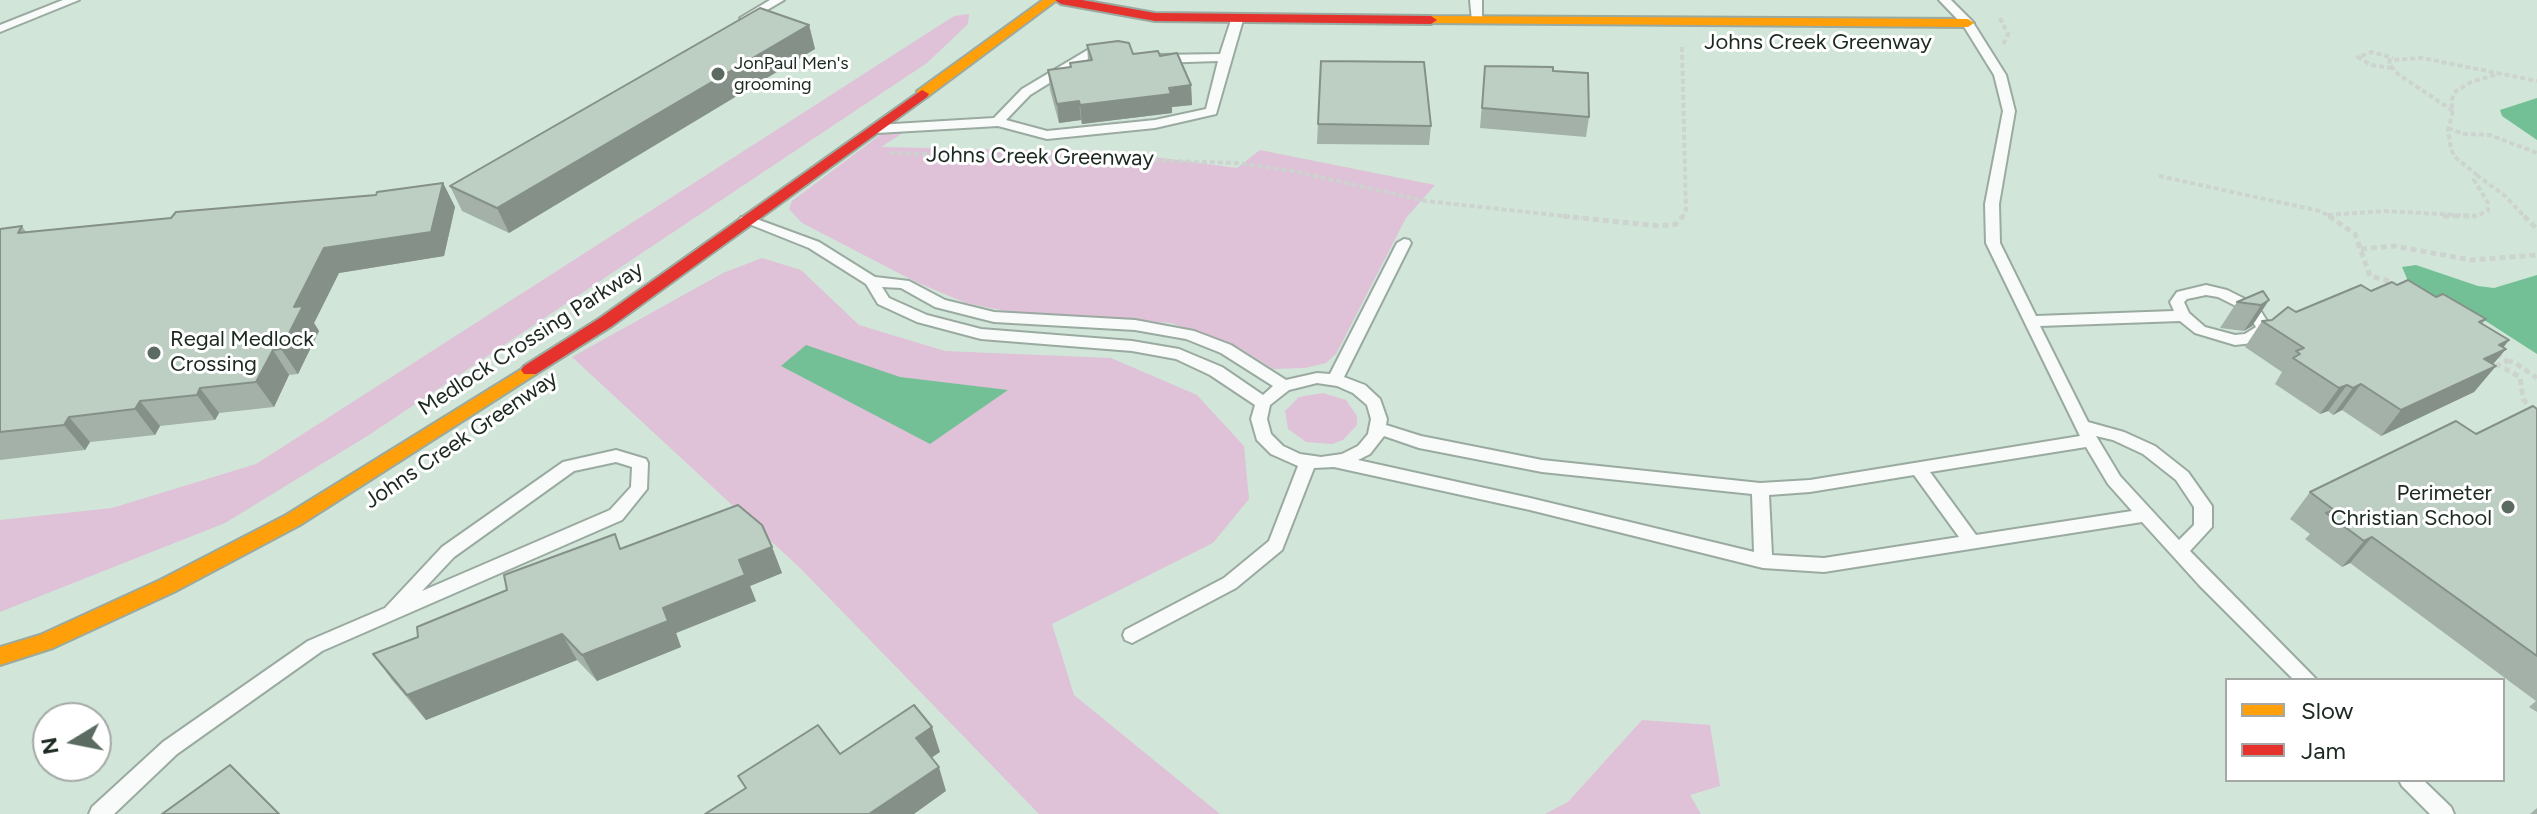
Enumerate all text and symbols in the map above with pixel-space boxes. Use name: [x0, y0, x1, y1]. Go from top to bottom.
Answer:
street label: Johns Creek Greenway: [1704, 30, 1932, 56]
place label: JonPaul Men's grooming: [734, 53, 849, 96]
marker: JonPaul Men's grooming: [709, 65, 727, 83]
street label: Johns Creek Greenway: [926, 142, 1154, 172]
street label: Medlock Crossing Parkway: [414, 256, 648, 422]
place label: Regal Medlock Crossing: [170, 327, 314, 378]
marker: Regal Medlock Crossing: [145, 344, 163, 362]
street label: Johns Creek Greenway: [359, 365, 563, 515]
place label: Perimeter Christian School: [2331, 481, 2492, 532]
marker: Perimeter Christian School: [2499, 498, 2517, 516]
legend: [2225, 678, 2505, 782]
text: Slow: [2301, 696, 2353, 725]
north arrow: [32, 702, 112, 782]
text: N: [35, 735, 65, 757]
text: Jam: [2301, 736, 2346, 765]

